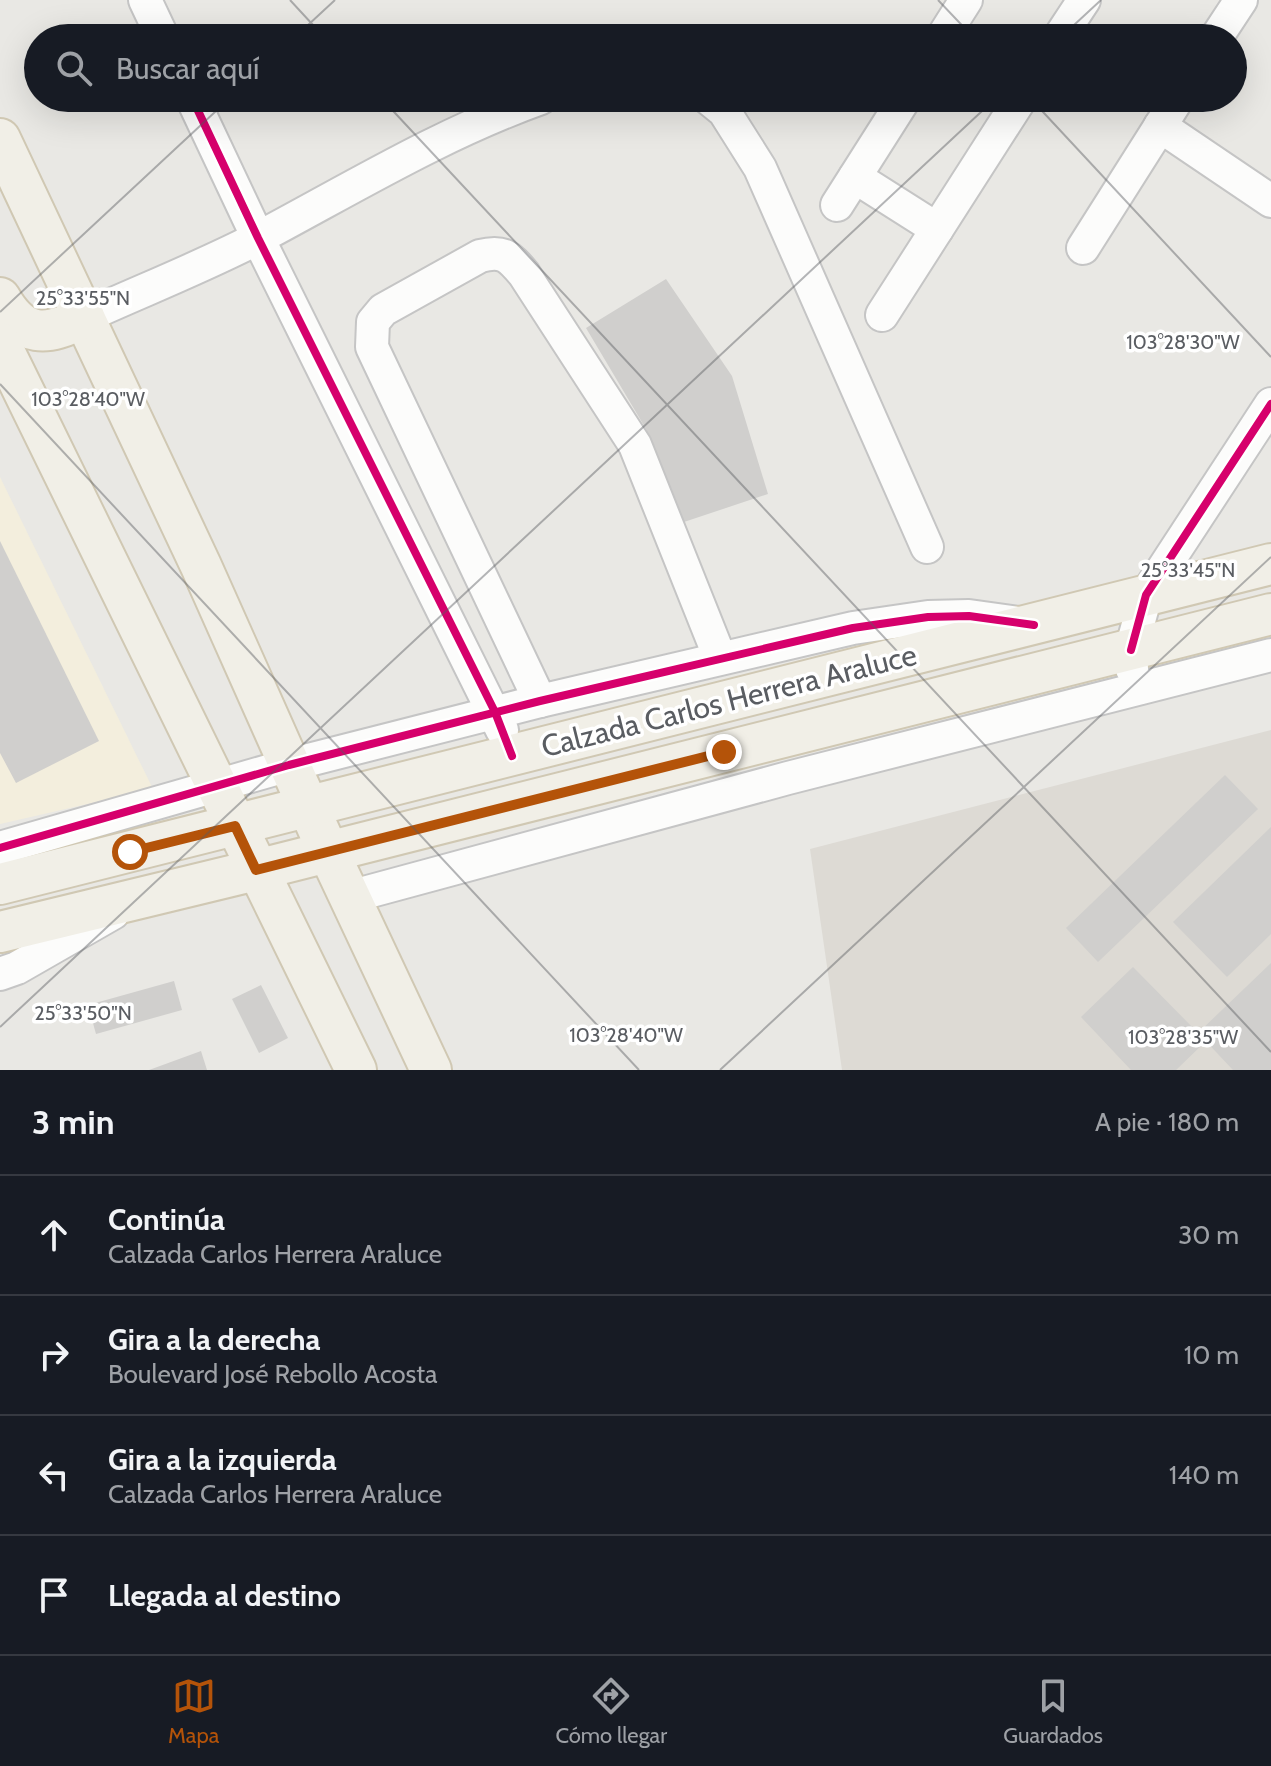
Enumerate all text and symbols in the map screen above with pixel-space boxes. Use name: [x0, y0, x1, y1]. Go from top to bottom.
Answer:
search box: [24, 24, 1247, 112]
icon: search: [52, 46, 96, 90]
text: Buscar aquí: [116, 50, 259, 87]
text: 25°33'55"N: [36, 286, 130, 310]
text: 103°28'30"W: [1126, 330, 1240, 354]
text: 103°28'40"W: [31, 387, 145, 411]
text: 25°33'45"N: [1141, 558, 1235, 582]
street label: Calzada Carlos Herrera Araluce: [537, 636, 920, 765]
route end: [706, 734, 742, 770]
route start: [112, 834, 148, 870]
text: 25°33'50"N: [34, 1001, 132, 1025]
text: 103°28'40"W: [569, 1023, 683, 1047]
text: 103°28'35"W: [1128, 1025, 1238, 1049]
text: 3 min: [32, 1101, 114, 1143]
text: A pie · 180 m: [1095, 1106, 1239, 1138]
text: Continúa: [108, 1201, 225, 1238]
icon: ahead: [32, 1213, 76, 1257]
text: 30 m: [1178, 1219, 1239, 1251]
text: Calzada Carlos Herrera Araluce: [108, 1238, 442, 1270]
text: Gira a la derecha: [108, 1321, 320, 1358]
icon: right: [32, 1333, 76, 1377]
text: 10 m: [1184, 1339, 1239, 1371]
text: Boulevard José Rebollo Acosta: [108, 1358, 438, 1390]
text: Gira a la izquierda: [108, 1441, 337, 1478]
icon: left: [32, 1453, 76, 1497]
text: 140 m: [1169, 1459, 1239, 1491]
text: Calzada Carlos Herrera Araluce: [108, 1478, 442, 1510]
icon: arrive: [32, 1573, 76, 1617]
text: Llegada al destino: [108, 1577, 341, 1614]
tab: Mapa: [168, 1674, 219, 1749]
tab: Cómo llegar: [555, 1674, 667, 1749]
tab: Guardados: [1003, 1674, 1103, 1749]

